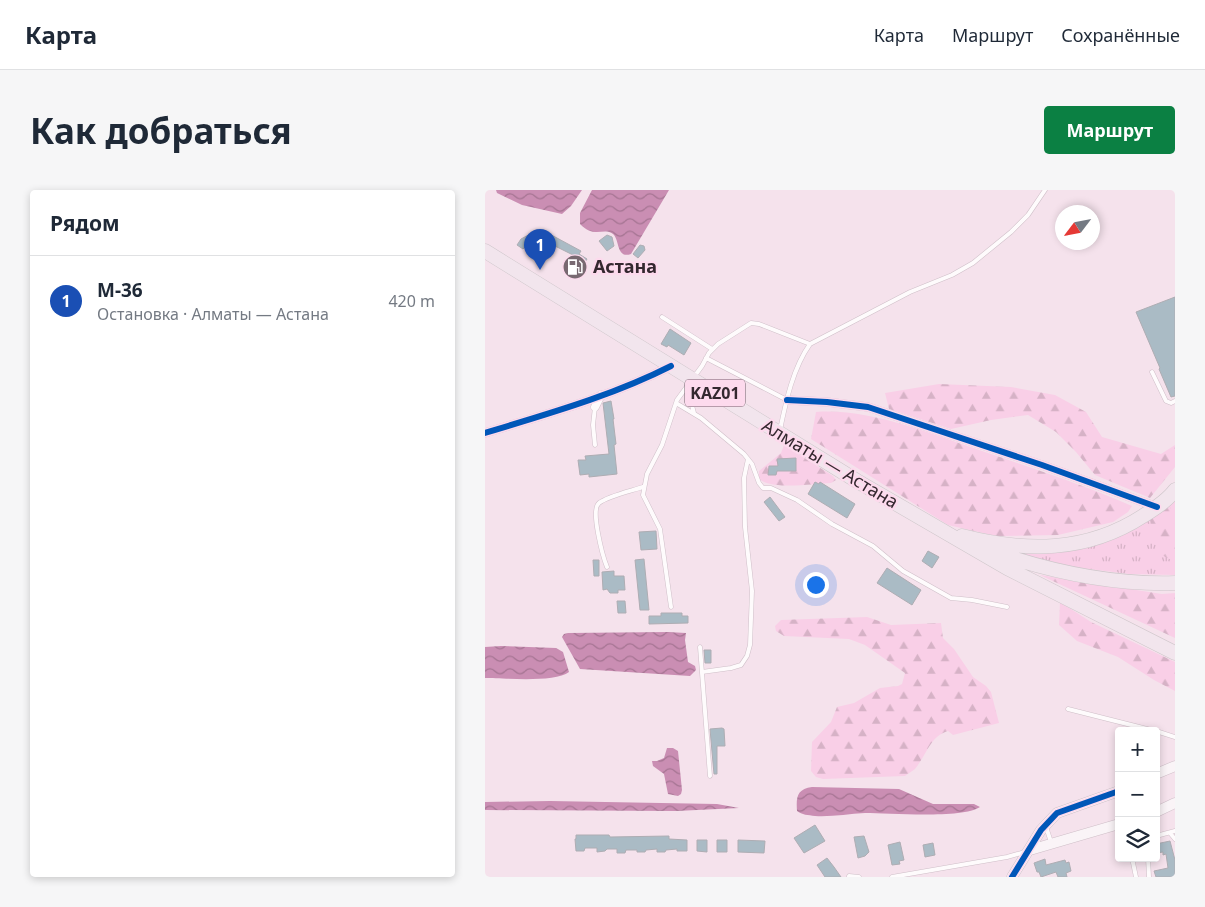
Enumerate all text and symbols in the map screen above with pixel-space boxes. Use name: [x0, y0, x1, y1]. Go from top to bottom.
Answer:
text: Карта: [25, 18, 97, 51]
text: Карта: [874, 23, 924, 47]
text: Маршрут: [952, 23, 1033, 47]
text: Сохранённые: [1061, 23, 1180, 47]
button: Маршрут: [1044, 106, 1175, 154]
text: Как добраться: [30, 107, 292, 154]
north arrow: [1055, 205, 1100, 250]
text: Рядом: [50, 209, 120, 237]
pin: 1: [524, 229, 556, 270]
fuel station icon: Астана: [562, 254, 588, 280]
place label: Астана: [593, 254, 657, 278]
text: М-36: [97, 277, 143, 303]
text: 1: [61, 290, 71, 312]
text: 420 m: [388, 290, 435, 312]
text: Остановка · Алматы — Астана: [97, 303, 329, 325]
road number: KАZ01: [685, 380, 745, 407]
street label: Алматы — Астана: [758, 413, 903, 513]
your location: [803, 572, 829, 598]
map controls: [1115, 727, 1160, 862]
button: +: [1115, 727, 1160, 772]
button: −: [1115, 772, 1160, 817]
button: layers: [1115, 817, 1160, 862]

